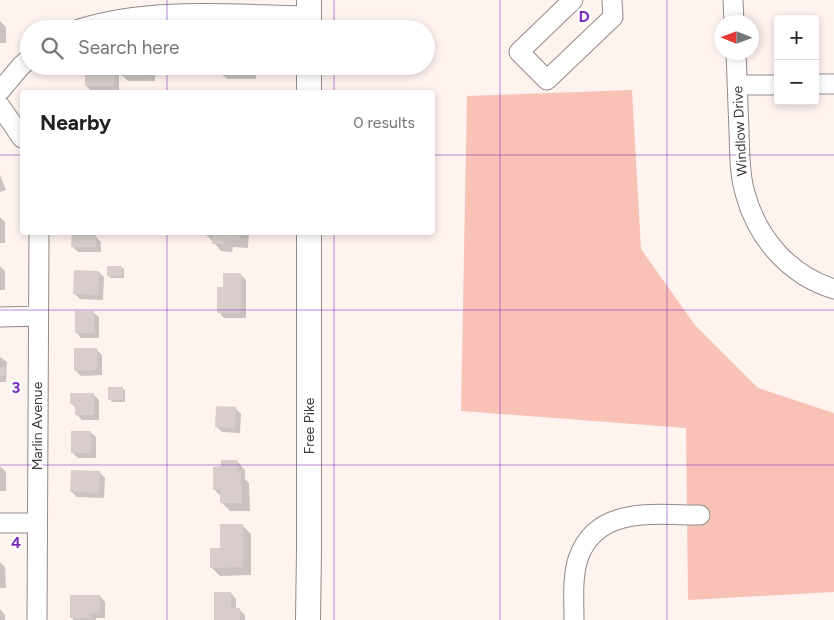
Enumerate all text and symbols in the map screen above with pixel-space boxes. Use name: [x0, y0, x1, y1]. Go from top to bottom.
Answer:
text: D: [578, 7, 590, 26]
north arrow: [714, 15, 759, 60]
map controls: [774, 15, 819, 105]
button: +: [774, 15, 819, 60]
search box: [20, 20, 435, 75]
icon: search: [38, 34, 66, 62]
text: Search here: [78, 36, 180, 59]
button: −: [774, 60, 819, 105]
street label: Windlow Drive: [729, 85, 751, 177]
text: Nearby: [40, 110, 111, 135]
text: 0 results: [353, 113, 415, 132]
text: 3: [12, 378, 21, 397]
street label: Marlin Avenue: [29, 381, 46, 470]
street label: Free Pike: [301, 397, 318, 454]
text: 4: [11, 533, 21, 552]

